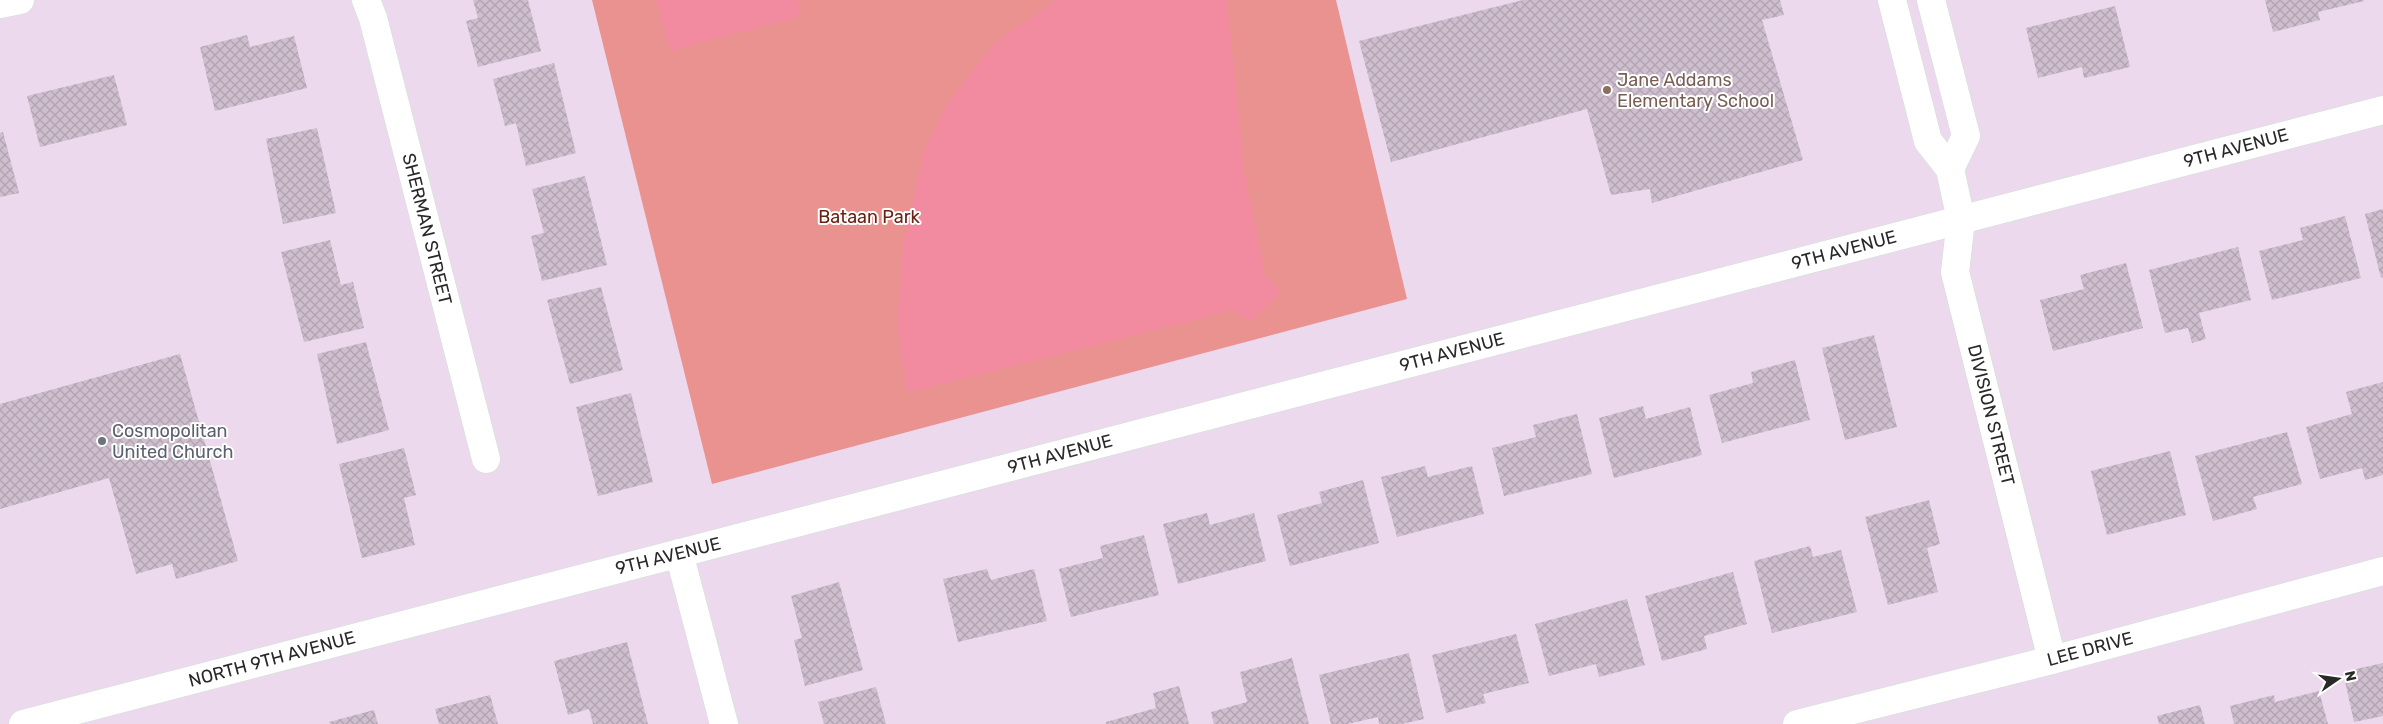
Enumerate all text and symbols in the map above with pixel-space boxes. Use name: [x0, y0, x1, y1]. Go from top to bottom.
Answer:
place label: Jane Addams Elementary School: [1617, 69, 1774, 112]
marker: Jane Addams Elementary School: [1601, 84, 1613, 96]
street label: 9TH AVENUE: [2181, 123, 2291, 173]
street label: SHERMAN STREET: [398, 151, 456, 307]
park label: Bataan Park: [818, 206, 920, 228]
street label: 9TH AVENUE: [1789, 225, 1899, 275]
street label: 9TH AVENUE: [1397, 327, 1507, 377]
street label: DIVISION STREET: [1963, 342, 2019, 488]
place label: Cosmopolitan United Church: [112, 420, 233, 463]
street label: 9TH AVENUE: [1005, 429, 1115, 479]
marker: Cosmopolitan United Church: [96, 435, 108, 447]
street label: 9TH AVENUE: [613, 532, 723, 580]
street label: NORTH 9TH AVENUE: [186, 626, 358, 692]
street label: LEE DRIVE: [2045, 627, 2135, 671]
north arrow: [2313, 654, 2363, 704]
text: N: [2341, 669, 2360, 683]

